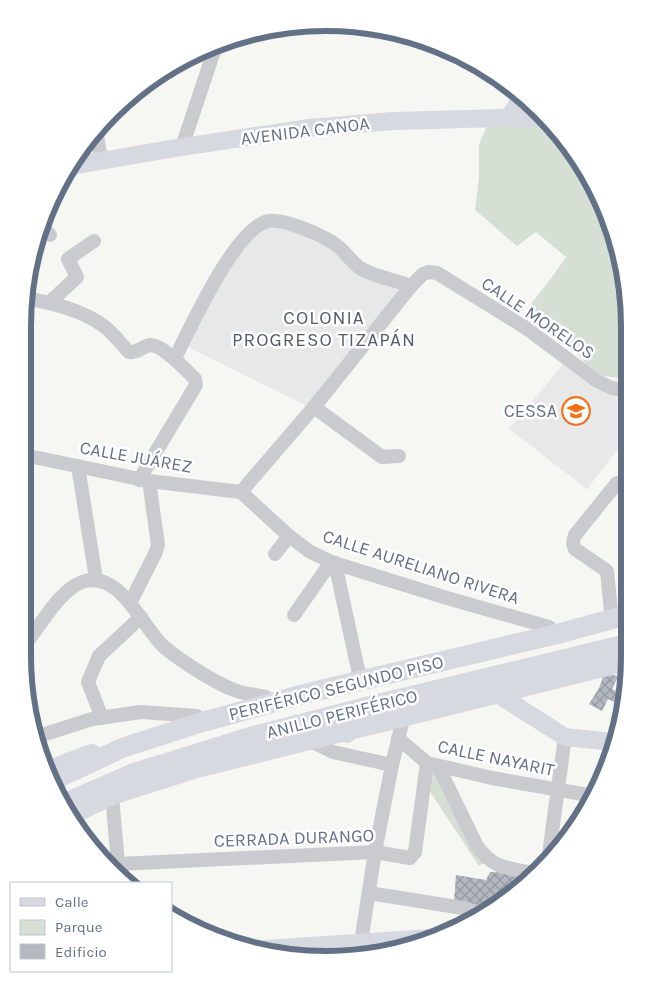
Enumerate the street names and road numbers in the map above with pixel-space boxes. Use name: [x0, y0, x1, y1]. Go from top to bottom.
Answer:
street label: AVENIDA CANOA: [239, 112, 371, 150]
street label: CALLE MORELOS: [477, 272, 599, 364]
street label: CALLE JUÁREZ: [78, 435, 194, 478]
street label: CALLE AURELIANO RIVERA: [320, 525, 522, 609]
street label: PERIFÉRICO SEGUNDO PISO: [226, 650, 446, 725]
street label: ANILLO PERIFÉRICO: [264, 684, 420, 743]
street label: CALLE NAYARIT: [436, 735, 556, 781]
street label: CERRADA DURANGO: [213, 824, 375, 852]

